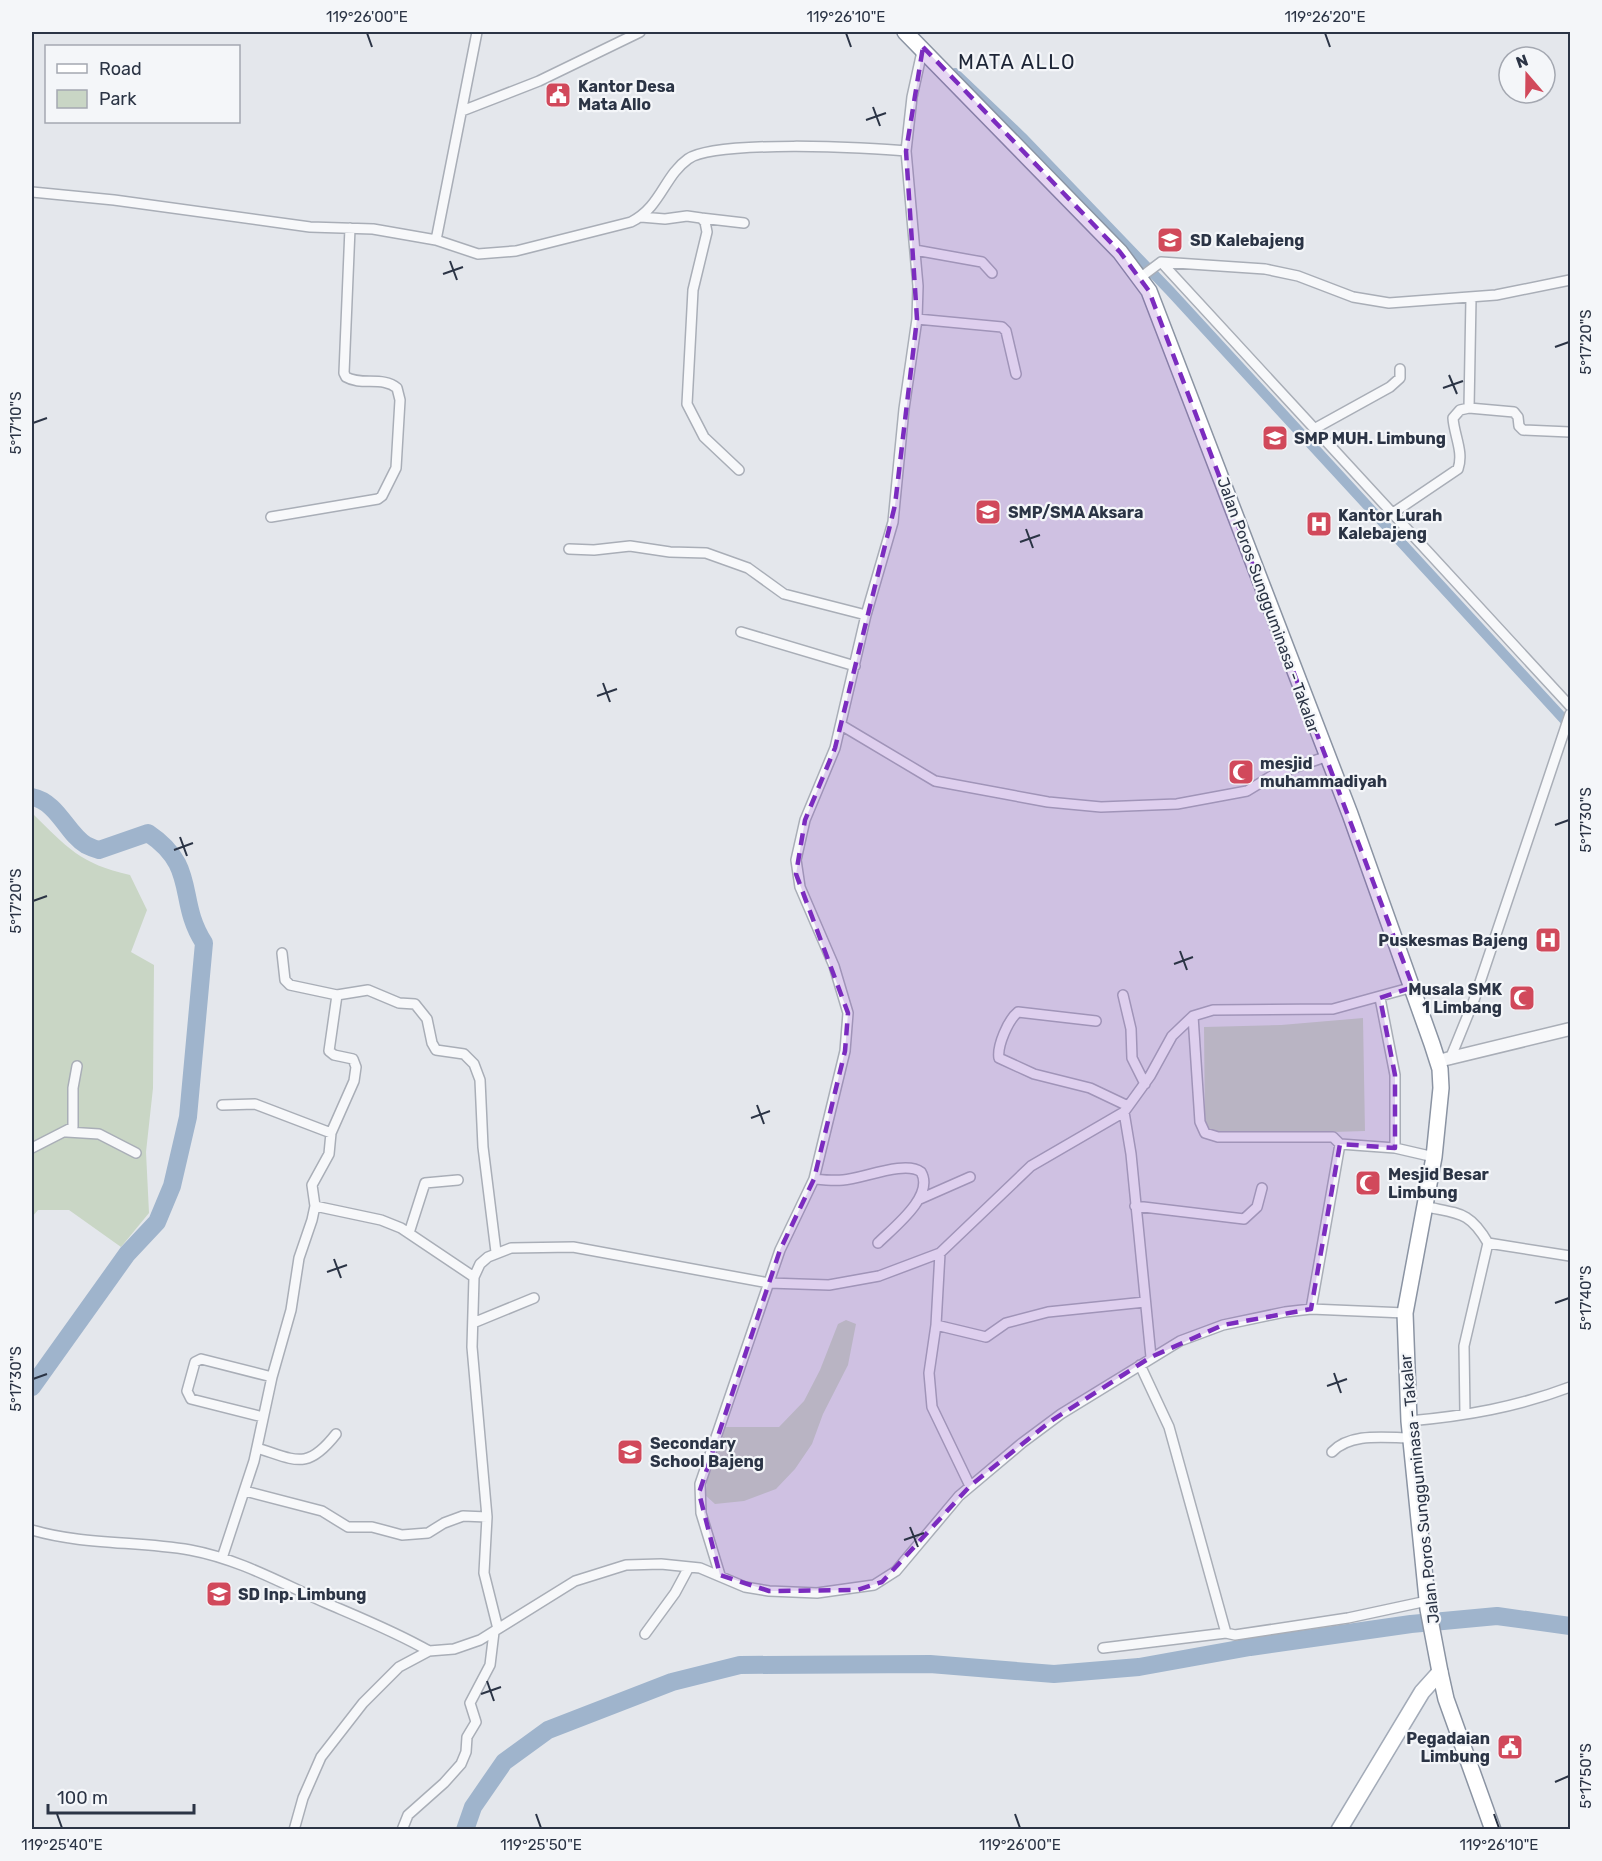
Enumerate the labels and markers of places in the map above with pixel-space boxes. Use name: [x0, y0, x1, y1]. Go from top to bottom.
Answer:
place label: Kantor Desa Mata Allo: [578, 77, 675, 114]
public building icon: Kantor Desa Mata Allo: [543, 80, 573, 110]
school or university icon: SD Kalebajeng: [1155, 225, 1185, 255]
place label: SD Kalebajeng: [1190, 231, 1304, 250]
school or university icon: SMP MUH. Limbung: [1260, 423, 1290, 453]
place label: SMP MUH. Limbung: [1294, 429, 1446, 448]
school or university icon: SMP/SMA Aksara: [973, 497, 1003, 527]
place label: SMP/SMA Aksara: [1008, 503, 1143, 522]
place label: Kantor Lurah Kalebajeng: [1338, 506, 1442, 543]
hospital icon: Kantor Lurah Kalebajeng: [1304, 509, 1334, 539]
place label: mesjid muhammadiyah: [1260, 754, 1387, 791]
mosque icon: mesjid muhammadiyah: [1226, 757, 1256, 787]
hospital icon: Puskesmas Bajeng: [1533, 925, 1563, 955]
place label: Puskesmas Bajeng: [1378, 931, 1528, 950]
place label: Musala SMK 1 Limbang: [1408, 980, 1502, 1017]
mosque icon: Musala SMK 1 Limbang: [1507, 983, 1537, 1013]
place label: Mesjid Besar Limbung: [1388, 1165, 1490, 1202]
mosque icon: Mesjid Besar Limbung: [1353, 1168, 1383, 1198]
place label: Secondary School Bajeng: [650, 1434, 764, 1471]
school or university icon: Secondary School Bajeng: [615, 1437, 645, 1467]
school or university icon: SD Inp. Limbung: [204, 1579, 234, 1609]
place label: SD Inp. Limbung: [238, 1585, 367, 1604]
place label: Pegadaian Limbung: [1406, 1729, 1490, 1766]
public building icon: Pegadaian Limbung: [1495, 1732, 1525, 1762]

